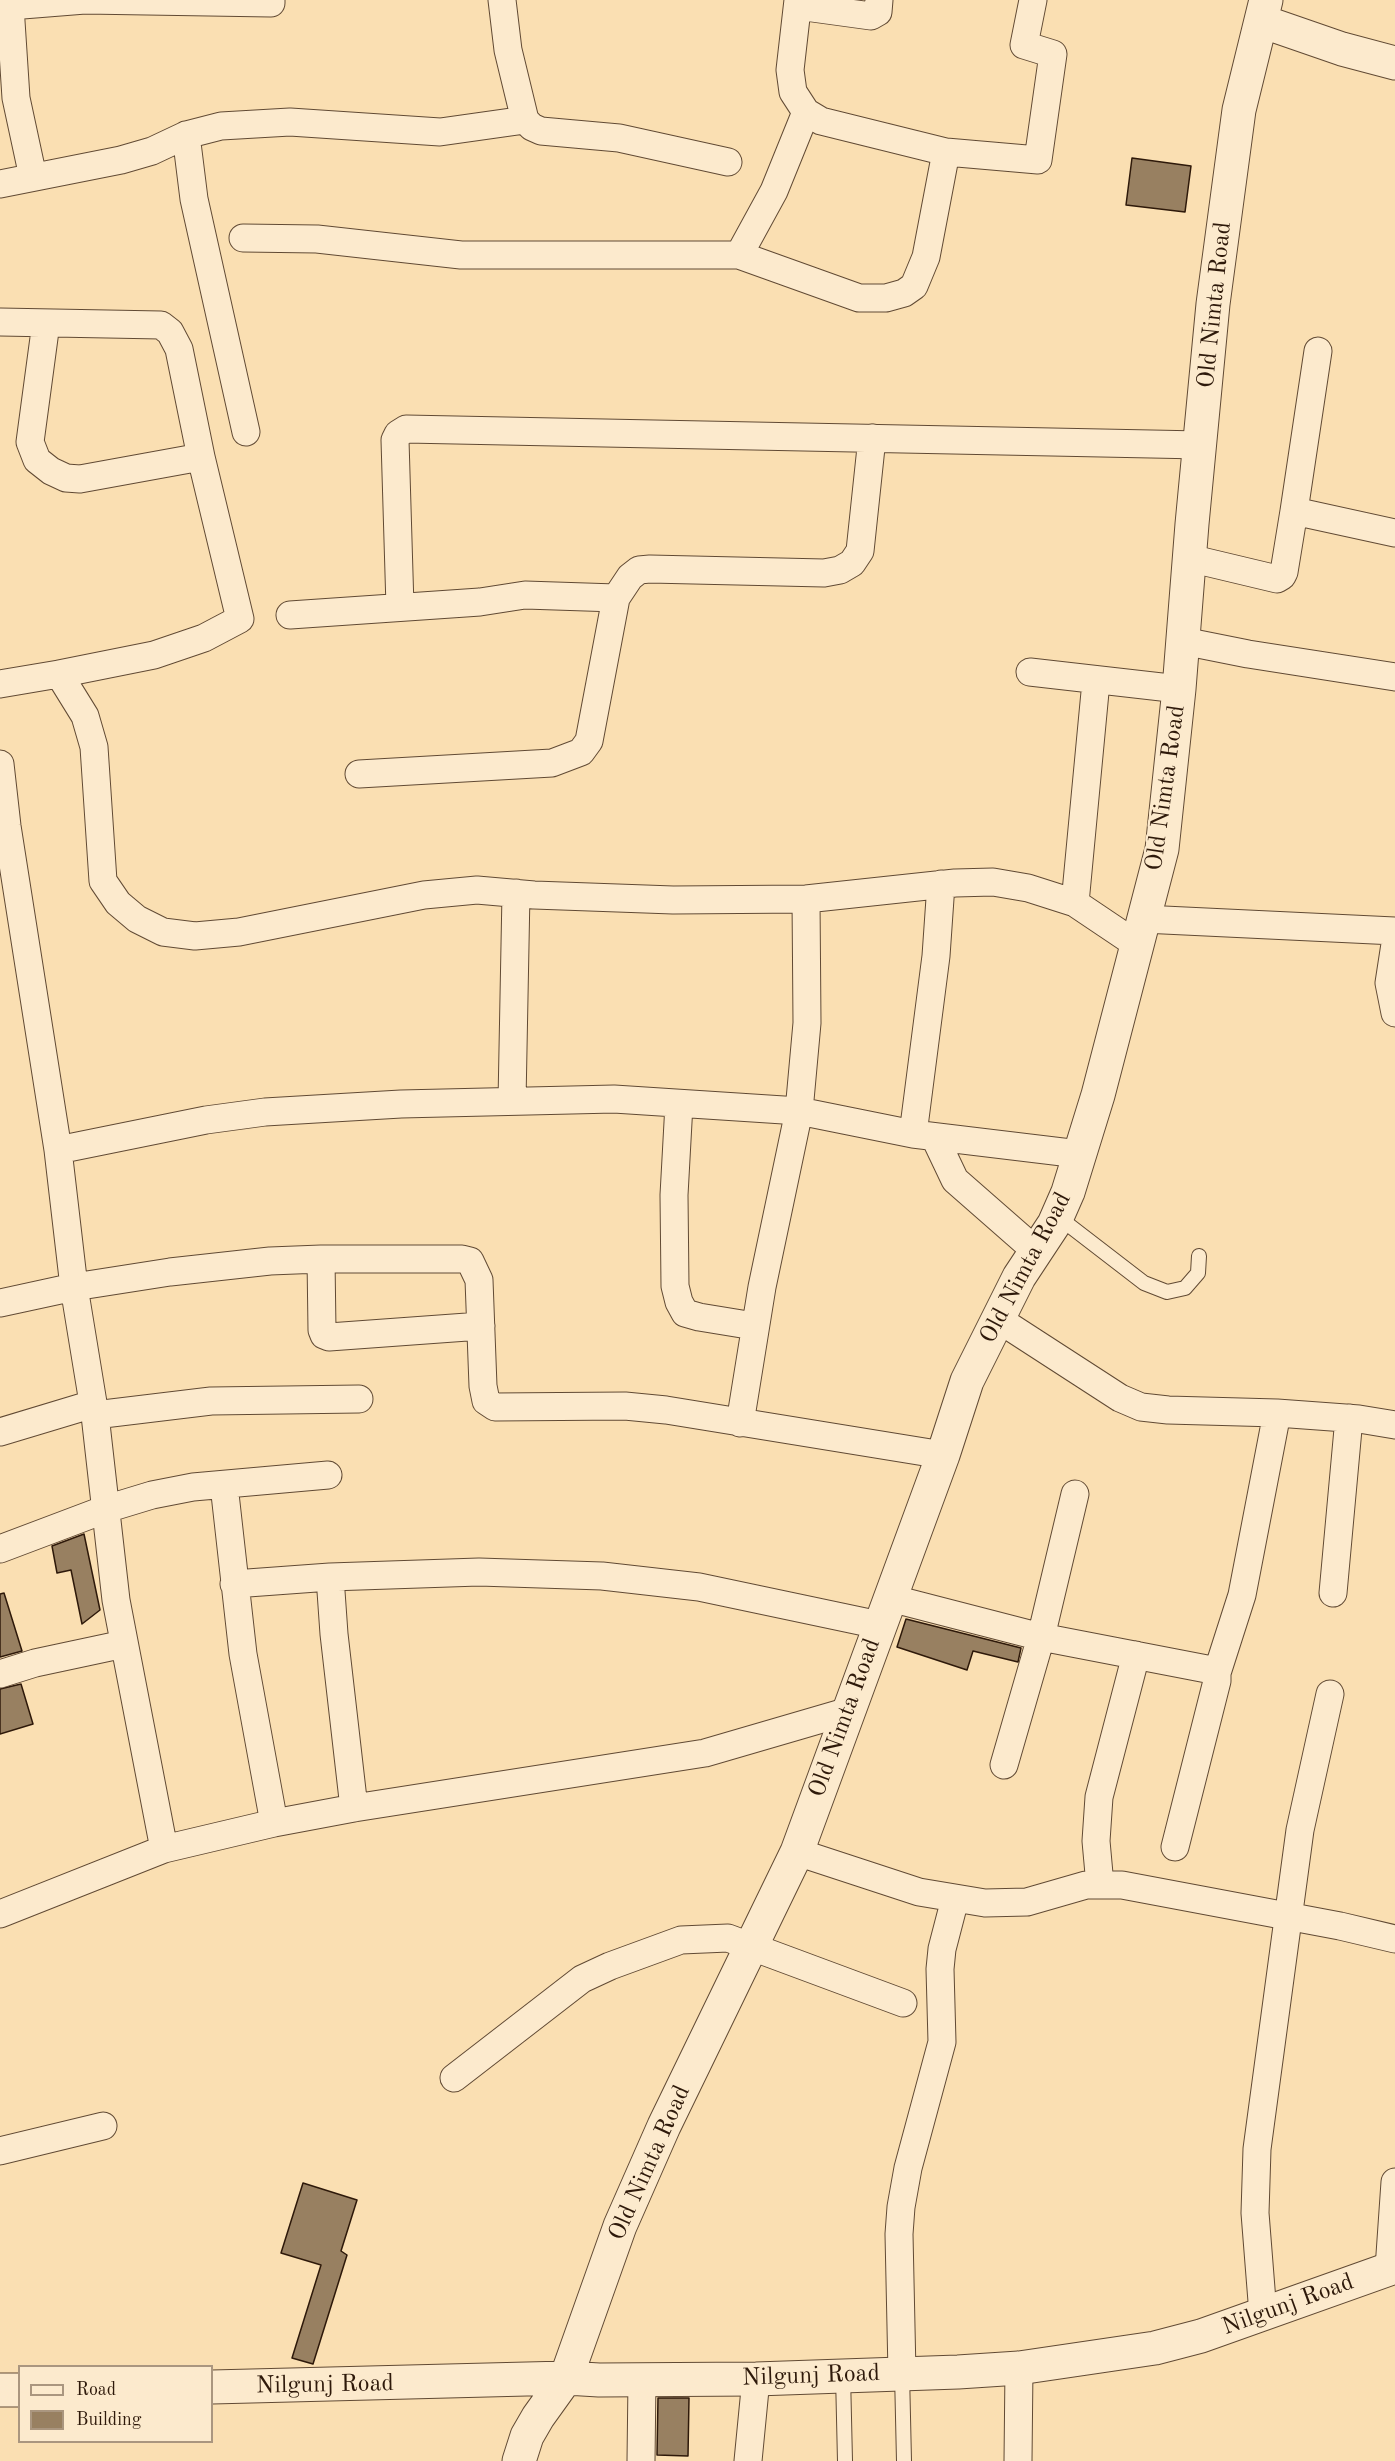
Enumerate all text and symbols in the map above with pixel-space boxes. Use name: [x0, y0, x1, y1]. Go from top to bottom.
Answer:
street label: Old Nimta Road: [1192, 220, 1238, 390]
street label: Old Nimta Road: [1140, 703, 1192, 873]
street label: Old Nimta Road: [974, 1188, 1078, 1348]
street label: Old Nimta Road: [803, 1635, 887, 1801]
street label: Old Nimta Road: [603, 2081, 697, 2245]
street label: Nilgunj Road: [1218, 2268, 1358, 2342]
street label: Nilgunj Road: [742, 2359, 880, 2393]
legend: [18, 2365, 213, 2443]
street label: Nilgunj Road: [256, 2369, 394, 2401]
text: Road: [76, 2381, 116, 2399]
text: Building: [76, 2411, 141, 2429]

